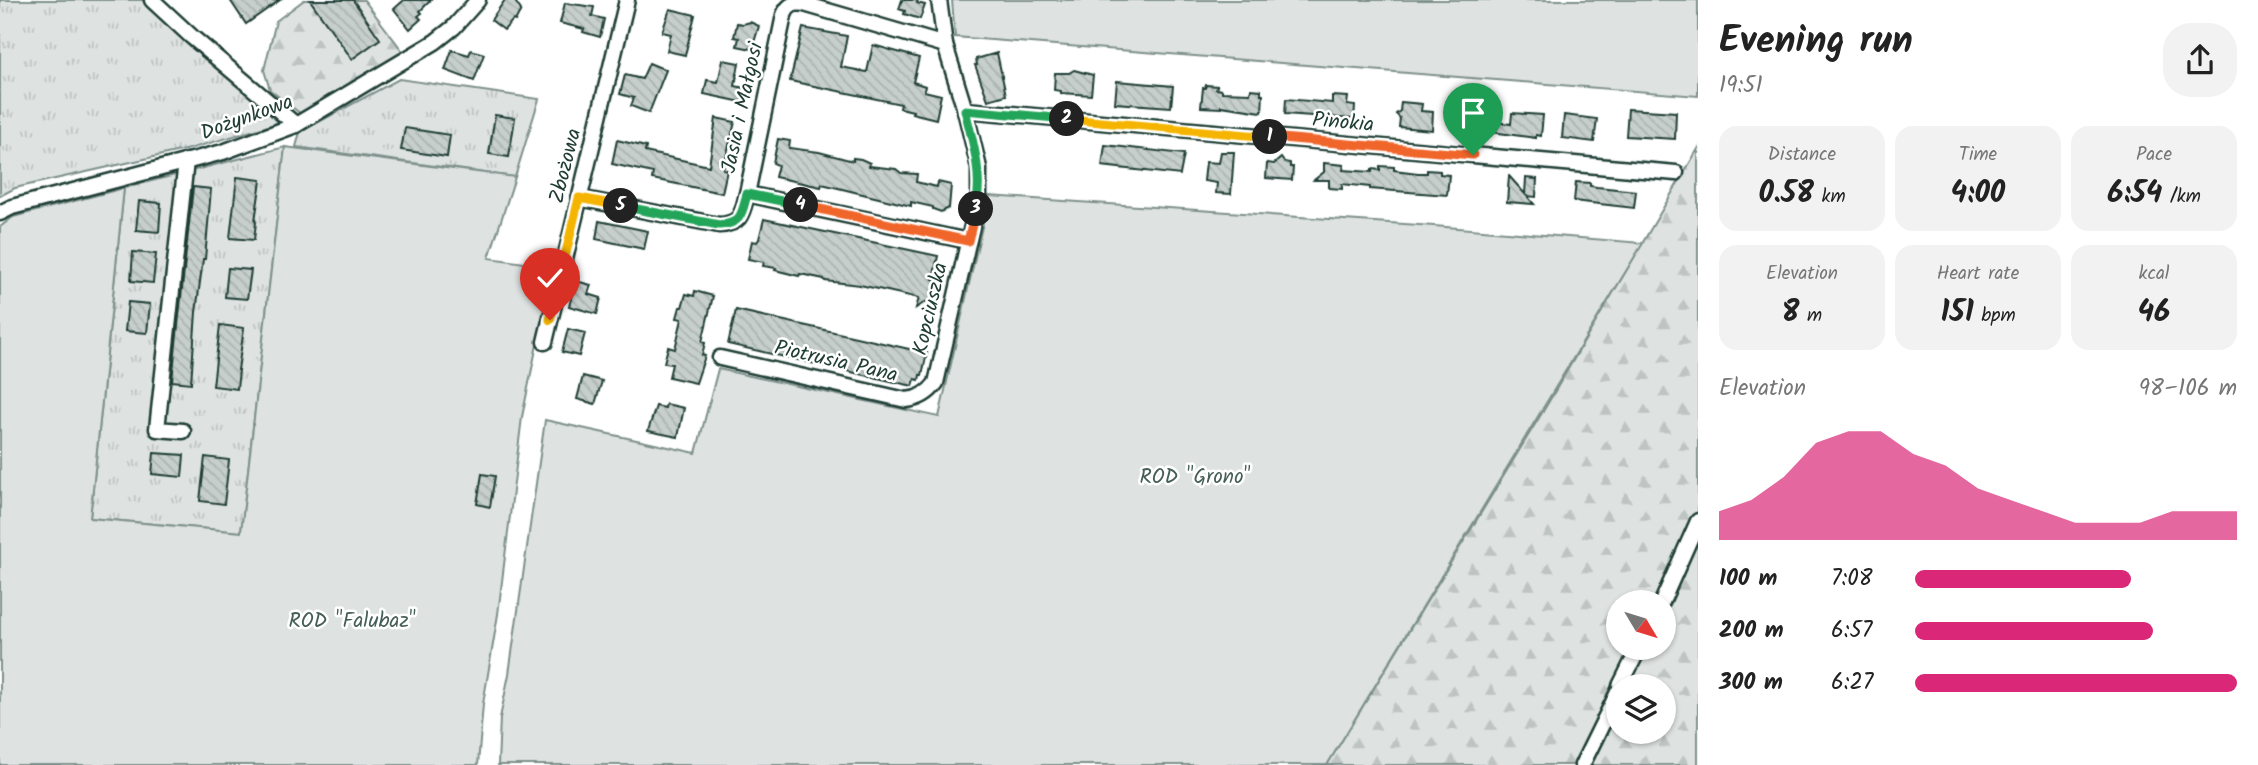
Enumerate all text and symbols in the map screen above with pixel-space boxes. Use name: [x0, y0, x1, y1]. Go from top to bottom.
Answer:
text: Evening run: [1719, 12, 1913, 72]
button: share: [2163, 23, 2237, 97]
street label: Jasia i Małgosi: [713, 39, 773, 176]
text: 19:51: [1719, 68, 1763, 104]
pin: [1443, 83, 1503, 155]
street label: Dożynkowa: [196, 86, 298, 150]
icon: arrive: [1454, 94, 1492, 132]
pin: 2: [1050, 102, 1084, 136]
text: 2: [1061, 103, 1072, 133]
street label: Pinokia: [1311, 104, 1375, 142]
pin: 1: [1252, 120, 1288, 154]
text: 1: [1267, 121, 1272, 151]
street label: Zbożowa: [541, 125, 591, 207]
text: Distance: [1768, 140, 1836, 170]
text: Time: [1959, 140, 1997, 170]
text: Pace: [2136, 140, 2172, 170]
text: 0.58: [1758, 170, 1814, 218]
text: 4:00: [1951, 170, 2005, 218]
text: 6:54: [2107, 170, 2162, 218]
text: km: [1814, 182, 1846, 212]
text: /km: [2162, 182, 2201, 212]
pin: 5: [604, 188, 638, 224]
pin: 4: [784, 188, 818, 222]
text: 4: [795, 189, 806, 219]
text: 5: [616, 190, 625, 220]
pin: 3: [958, 192, 993, 227]
text: 3: [970, 193, 981, 223]
pin: [520, 248, 580, 320]
icon: check: [531, 259, 569, 297]
street label: Kopciuszka: [904, 259, 958, 359]
text: Elevation: [1766, 259, 1838, 289]
text: Heart rate: [1937, 259, 2019, 289]
text: kcal: [2139, 259, 2169, 289]
text: 8: [1782, 289, 1799, 337]
text: 151: [1940, 289, 1974, 337]
text: 46: [2138, 289, 2170, 337]
text: m: [1799, 301, 1822, 331]
text: bpm: [1974, 301, 2016, 331]
street label: Piotrusia Pana: [771, 332, 901, 392]
text: Elevation: [1719, 371, 1806, 407]
text: 98–106 m: [2139, 371, 2237, 407]
park label: ROD "Grono": [1139, 461, 1251, 494]
text: 100 m: [1719, 561, 1777, 597]
text: 7:08: [1831, 561, 1873, 597]
north arrow: [1606, 590, 1676, 660]
map controls: [1606, 590, 1676, 744]
park label: ROD "Falubaz": [288, 605, 416, 638]
text: 200 m: [1719, 613, 1784, 649]
text: 6:57: [1831, 613, 1872, 649]
text: 300 m: [1719, 665, 1783, 701]
text: 6:27: [1831, 665, 1873, 701]
button: layers: [1606, 674, 1676, 744]

